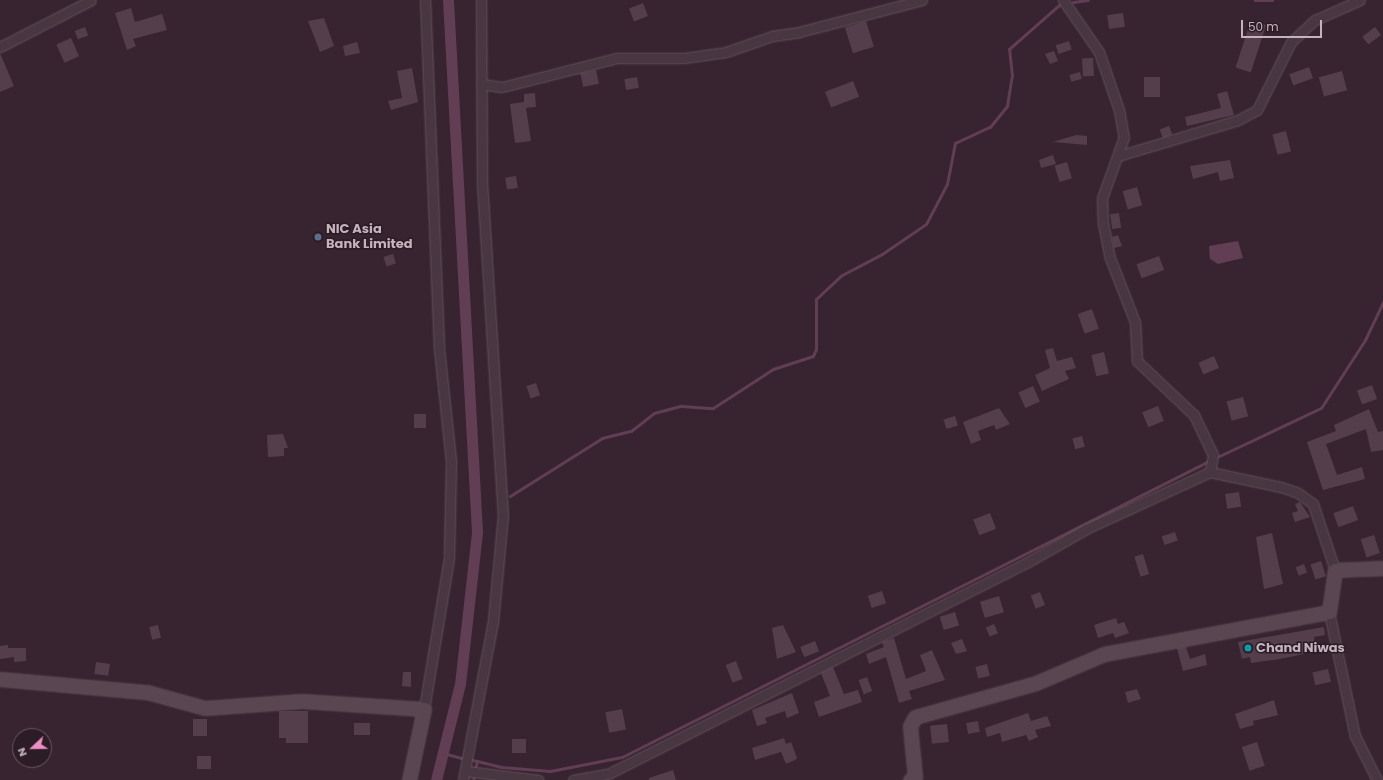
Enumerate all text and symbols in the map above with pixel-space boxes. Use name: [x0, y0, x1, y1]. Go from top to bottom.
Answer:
scale bar: [1243, 12, 1324, 38]
text: 50 m: [1248, 18, 1279, 35]
place label: NIC Asia Bank Limited: [326, 222, 413, 253]
marker: NIC Asia Bank Limited: [313, 232, 323, 242]
place label: Chand Niwas: [1256, 640, 1345, 656]
marker: Chand Niwas: [1243, 643, 1253, 653]
north arrow: [12, 728, 52, 768]
text: N: [13, 745, 31, 759]

